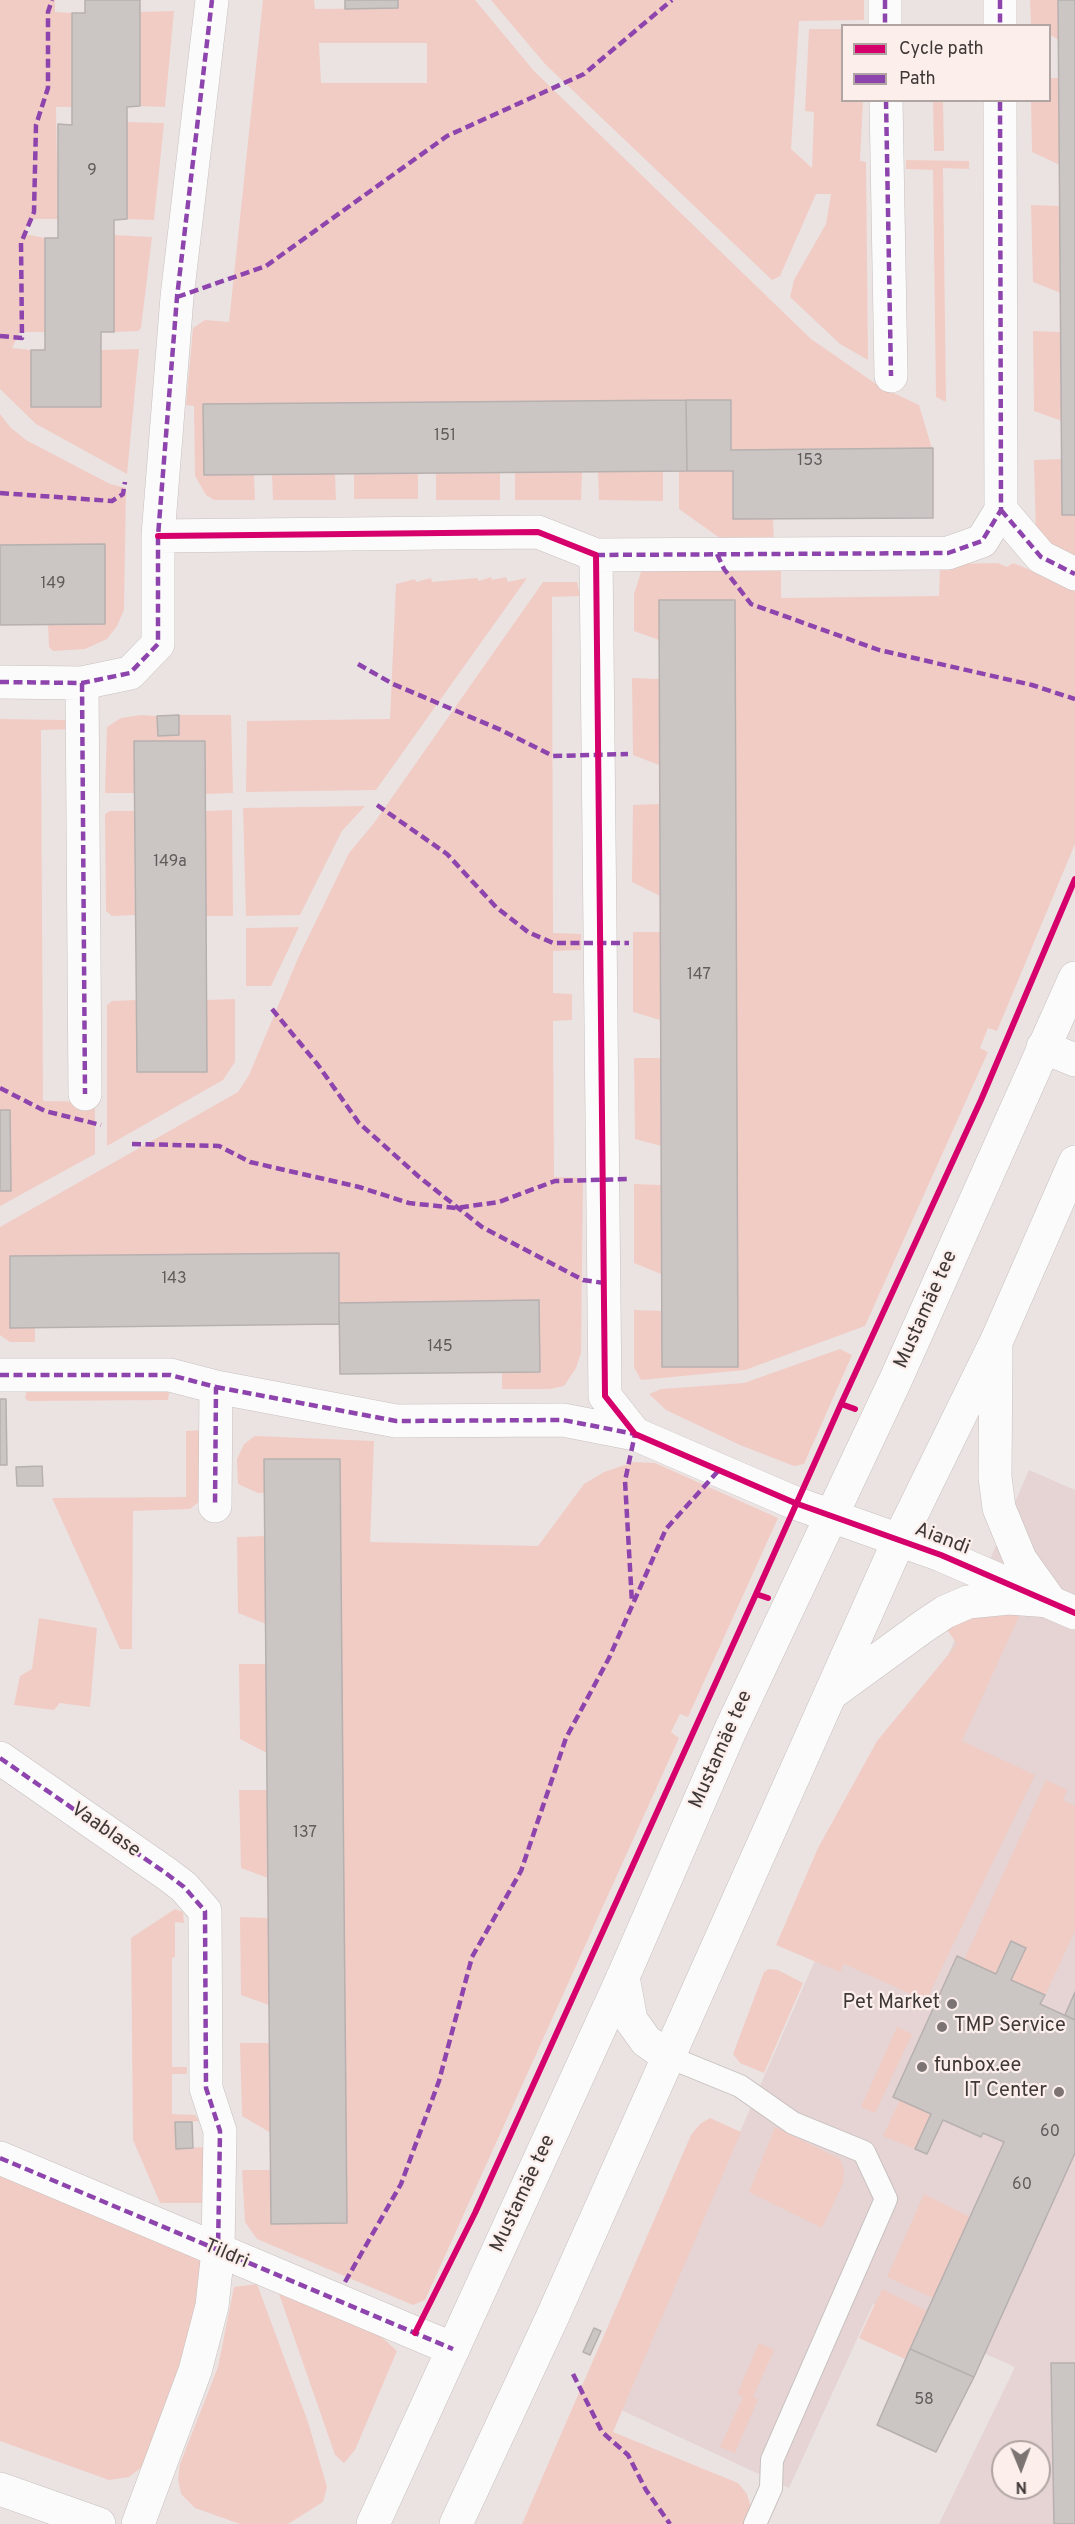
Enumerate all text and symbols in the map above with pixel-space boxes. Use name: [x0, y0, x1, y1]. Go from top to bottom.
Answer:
legend: [841, 24, 1051, 102]
text: Cycle path: [899, 38, 984, 61]
text: Path: [899, 68, 936, 91]
house number: 9: [87, 162, 97, 182]
house number: 151: [434, 427, 456, 447]
house number: 153: [797, 452, 823, 472]
house number: 149: [41, 575, 65, 595]
house number: 149a: [153, 853, 187, 873]
house number: 147: [687, 966, 711, 986]
street label: Mustamäe tee: [890, 1247, 964, 1373]
house number: 143: [161, 1270, 187, 1290]
house number: 145: [427, 1338, 453, 1358]
street label: Aiandi: [911, 1519, 973, 1561]
street label: Mustamäe tee: [685, 1687, 759, 1813]
street label: Vaablase: [65, 1798, 145, 1864]
house number: 137: [293, 1824, 317, 1844]
place label: Pet Market: [842, 1992, 940, 2016]
marker: Pet Market: [945, 1997, 959, 2011]
place label: TMP Service: [954, 2015, 1066, 2039]
marker: TMP Service: [935, 2020, 949, 2034]
place label: funbox.ee: [934, 2055, 1021, 2079]
marker: funbox.ee: [915, 2060, 929, 2074]
place label: IT Center: [964, 2080, 1047, 2104]
marker: IT Center: [1052, 2085, 1066, 2099]
house number: 60: [1040, 2123, 1060, 2143]
street label: Mustamäe tee: [486, 2131, 562, 2257]
house number: 60: [1012, 2176, 1032, 2196]
street label: Tildri: [200, 2235, 252, 2275]
house number: 58: [914, 2391, 934, 2411]
north arrow: [991, 2440, 1051, 2500]
text: N: [1015, 2476, 1027, 2496]

